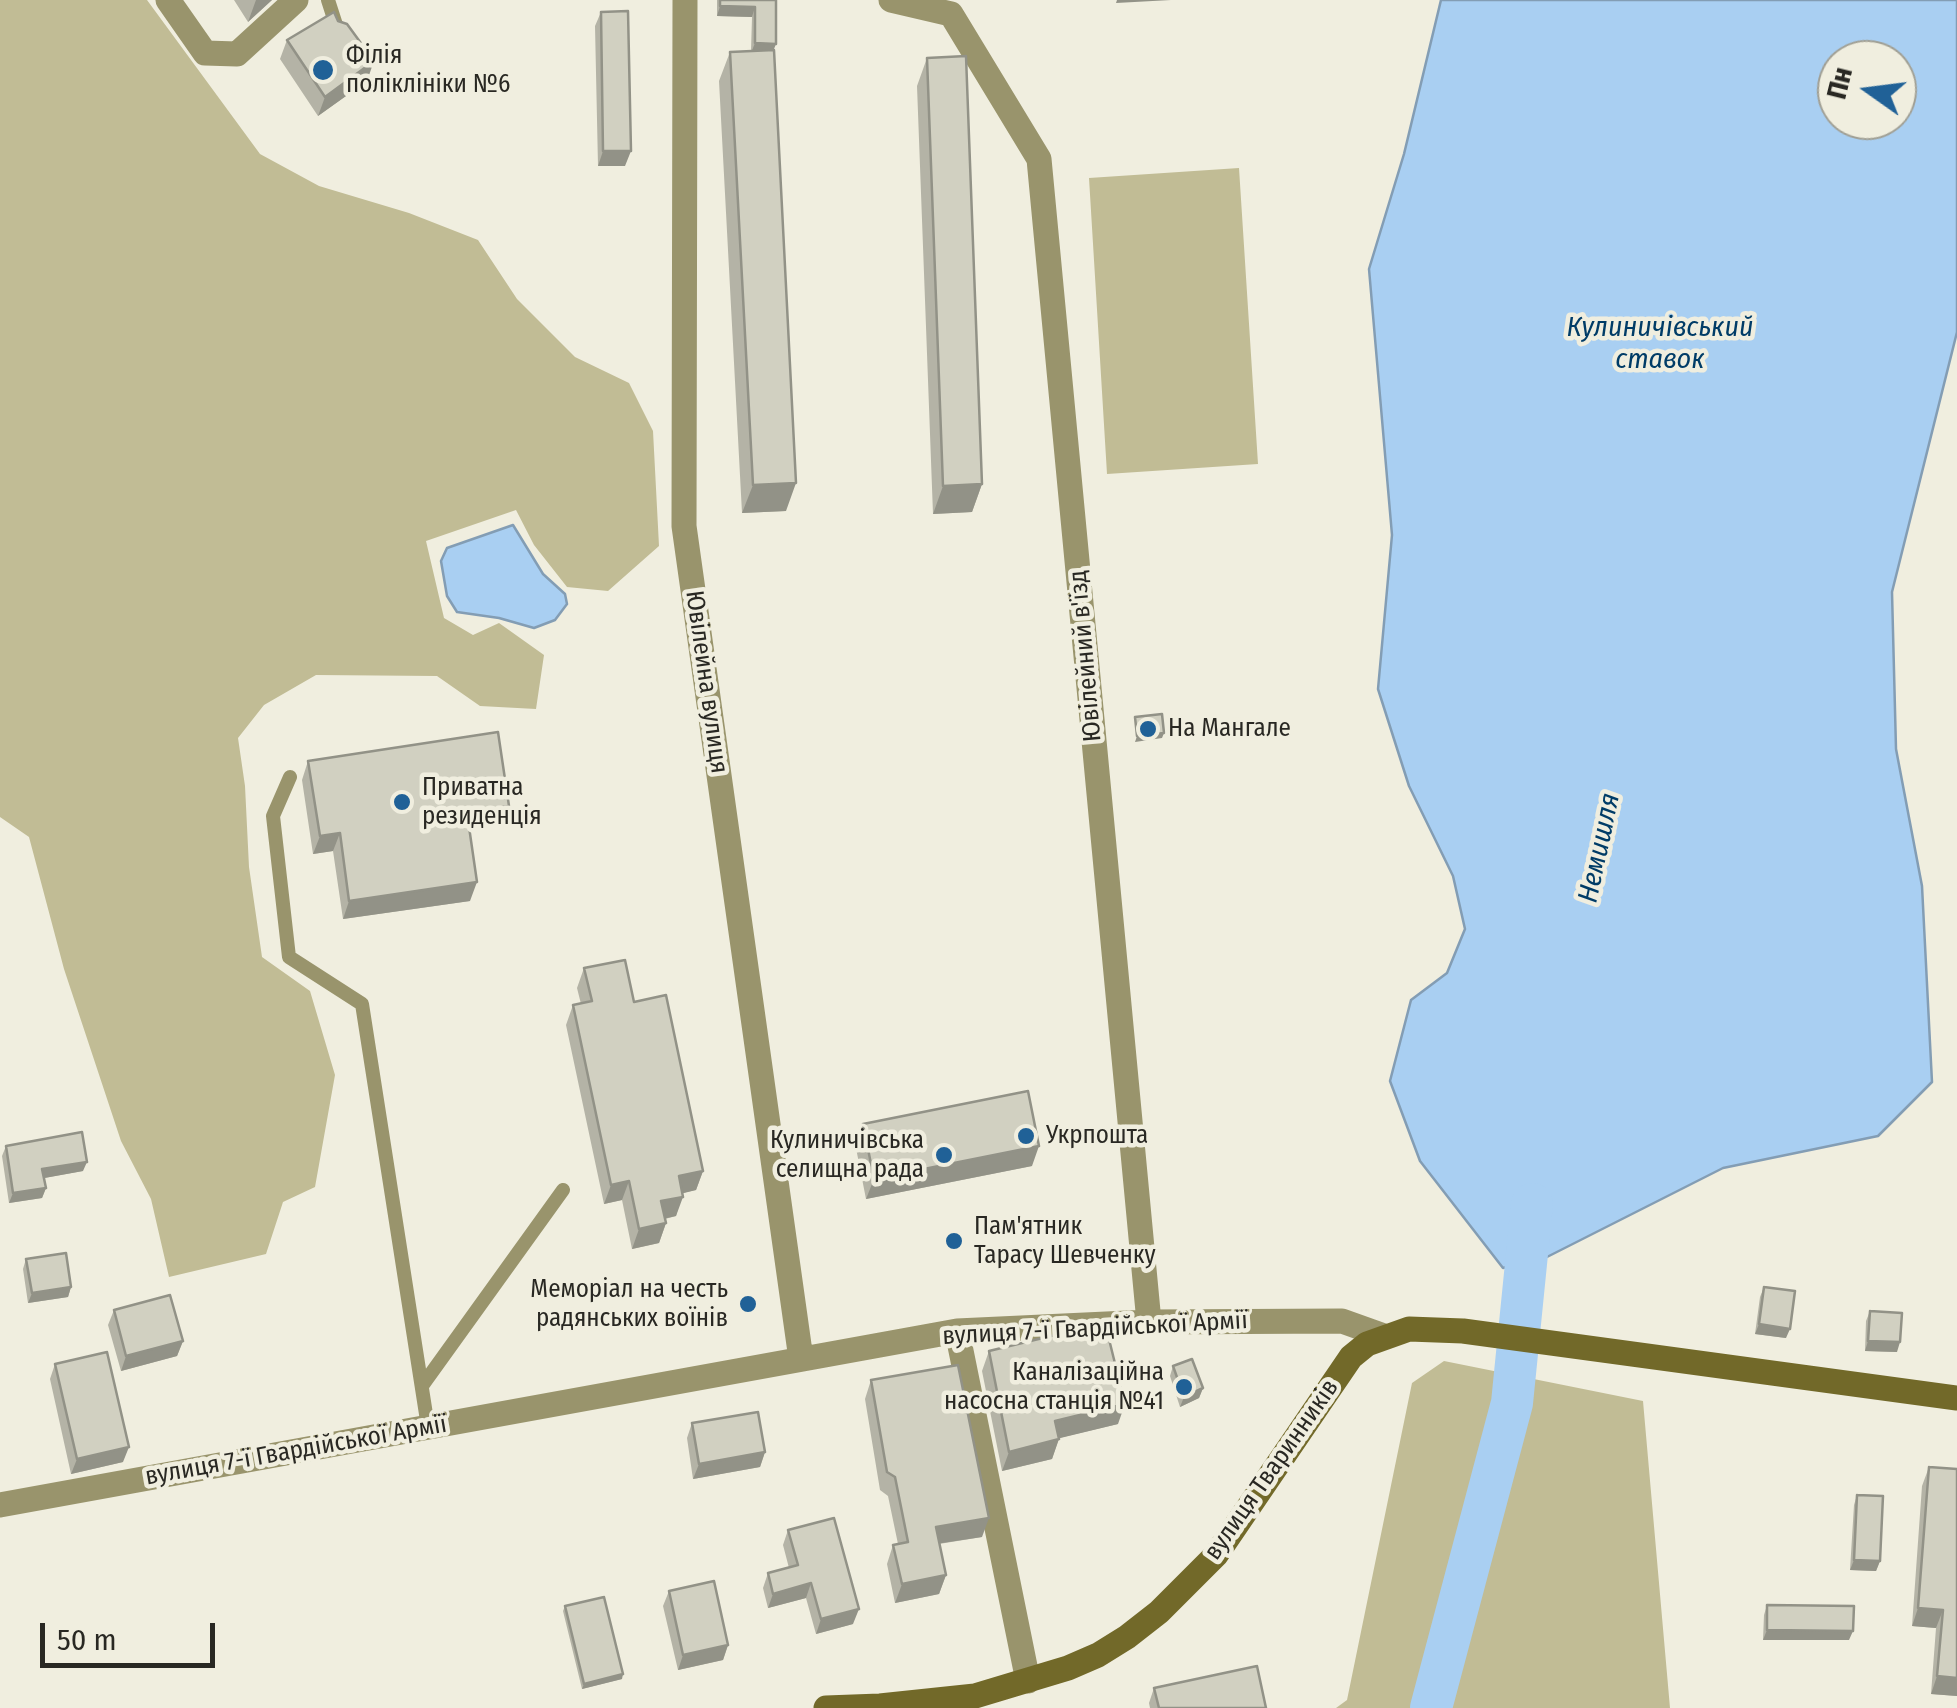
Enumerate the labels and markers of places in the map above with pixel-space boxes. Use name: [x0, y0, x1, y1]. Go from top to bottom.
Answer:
place label: Філія поліклініки №6: [346, 41, 510, 100]
marker: Філія поліклініки №6: [310, 57, 336, 83]
place label: На Мангале: [1168, 714, 1291, 744]
marker: На Мангале: [1137, 718, 1159, 740]
place label: Приватна резиденція: [422, 773, 542, 832]
marker: Приватна резиденція: [391, 791, 413, 813]
place label: Укрпошта: [1046, 1121, 1148, 1151]
marker: Укрпошта: [1015, 1125, 1037, 1147]
place label: Кулиничівська селищна рада: [770, 1126, 924, 1185]
marker: Кулиничівська селищна рада: [933, 1144, 955, 1166]
place label: Пам'ятник Тарасу Шевченку: [974, 1212, 1156, 1271]
marker: Пам'ятник Тарасу Шевченку: [943, 1230, 965, 1252]
place label: Меморіал на честь радянських воїнів: [530, 1275, 728, 1334]
marker: Меморіал на честь радянських воїнів: [737, 1293, 759, 1315]
place label: Каналізаційна насосна станція №41: [944, 1358, 1164, 1417]
marker: Каналізаційна насосна станція №41: [1173, 1376, 1195, 1398]

